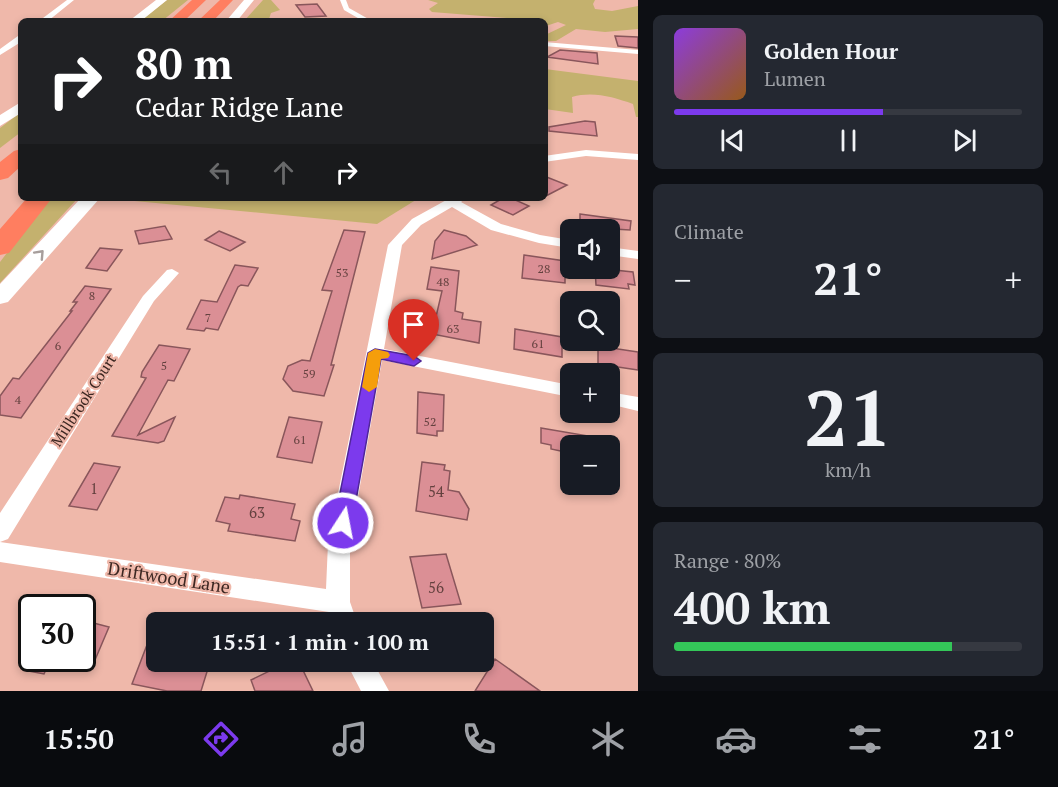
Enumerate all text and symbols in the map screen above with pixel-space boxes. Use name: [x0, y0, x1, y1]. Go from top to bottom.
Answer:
text: 80 m: [135, 35, 233, 91]
text: Golden Hour: [764, 36, 898, 65]
icon: right: [36, 42, 114, 120]
text: Lumen: [764, 65, 826, 92]
text: Cedar Ridge Lane: [135, 89, 344, 125]
icon: previous: [716, 124, 749, 157]
icon: pause: [832, 124, 865, 157]
icon: next: [948, 124, 981, 157]
icon: left: [204, 156, 237, 189]
icon: ahead: [267, 156, 300, 189]
icon: right: [330, 156, 363, 189]
text: Climate: [674, 218, 744, 245]
map controls: [560, 219, 620, 495]
button: sound: [560, 219, 620, 279]
text: 21°: [813, 248, 883, 308]
one-way arrow: [32, 250, 43, 261]
text: −: [674, 258, 692, 301]
text: +: [1004, 258, 1022, 301]
house number: 28: [538, 261, 550, 276]
house number: 53: [336, 265, 348, 280]
house number: 48: [437, 274, 449, 289]
house number: 8: [89, 288, 95, 303]
button: search: [560, 291, 620, 351]
pin: [388, 299, 439, 361]
icon: arrive: [397, 308, 430, 341]
house number: 7: [205, 310, 211, 325]
house number: 63: [447, 321, 459, 336]
house number: 61: [532, 336, 544, 351]
house number: 6: [55, 338, 62, 353]
street label: Millbrook Court: [46, 350, 120, 450]
house number: 5: [161, 358, 167, 373]
button: +: [560, 363, 620, 423]
text: 21: [804, 365, 892, 468]
house number: 59: [303, 366, 315, 381]
house number: 4: [15, 392, 22, 407]
house number: 52: [424, 414, 436, 429]
house number: 61: [294, 432, 306, 447]
button: −: [560, 435, 620, 495]
text: km/h: [825, 456, 871, 483]
house number: 1: [90, 478, 98, 498]
house number: 54: [428, 481, 444, 501]
position arrow: [311, 491, 375, 555]
house number: 63: [249, 502, 265, 522]
text: Range · 80%: [674, 547, 781, 574]
street label: Driftwood Lane: [106, 555, 232, 599]
house number: 56: [428, 577, 444, 597]
text: 400 km: [674, 577, 830, 637]
speed limit sign: 30: [18, 594, 96, 672]
text: 15:51 · 1 min · 100 m: [211, 627, 429, 656]
icon: directions: [200, 718, 242, 760]
icon: music: [329, 718, 371, 760]
icon: phone: [458, 718, 500, 760]
icon: climate: [587, 718, 629, 760]
icon: car: [715, 718, 757, 760]
icon: filters: [844, 718, 886, 760]
text: 15:50: [43, 721, 114, 757]
text: 21°: [973, 721, 1015, 757]

